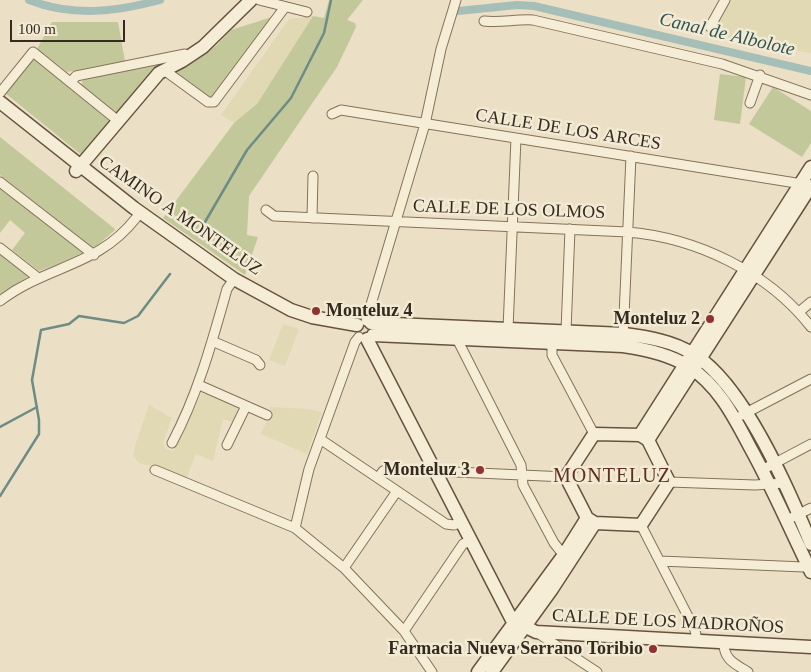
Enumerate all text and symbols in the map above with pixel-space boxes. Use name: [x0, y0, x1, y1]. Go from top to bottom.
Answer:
water label: Canal de Albolote: [657, 8, 797, 62]
scale bar: [12, 10, 128, 42]
text: 100 m: [18, 21, 56, 37]
street label: CALLE DE LOS ARCES: [474, 105, 662, 155]
street label: CAMINO A MONTELUZ: [94, 152, 266, 280]
street label: CALLE DE LOS OLMOS: [412, 196, 606, 224]
place label: Monteluz 4: [326, 300, 412, 322]
marker: Monteluz 4: [310, 305, 322, 317]
place label: Monteluz 2: [614, 308, 700, 330]
marker: Monteluz 2: [704, 313, 716, 325]
place label: Monteluz 3: [384, 459, 470, 481]
marker: Monteluz 3: [474, 464, 486, 476]
district label: MONTELUZ: [552, 465, 672, 489]
street label: CALLE DE LOS MADROÑOS: [551, 605, 785, 639]
place label: Farmacia Nueva Serrano Toribio: [388, 638, 643, 660]
marker: Farmacia Nueva Serrano Toribio: [647, 643, 659, 655]

